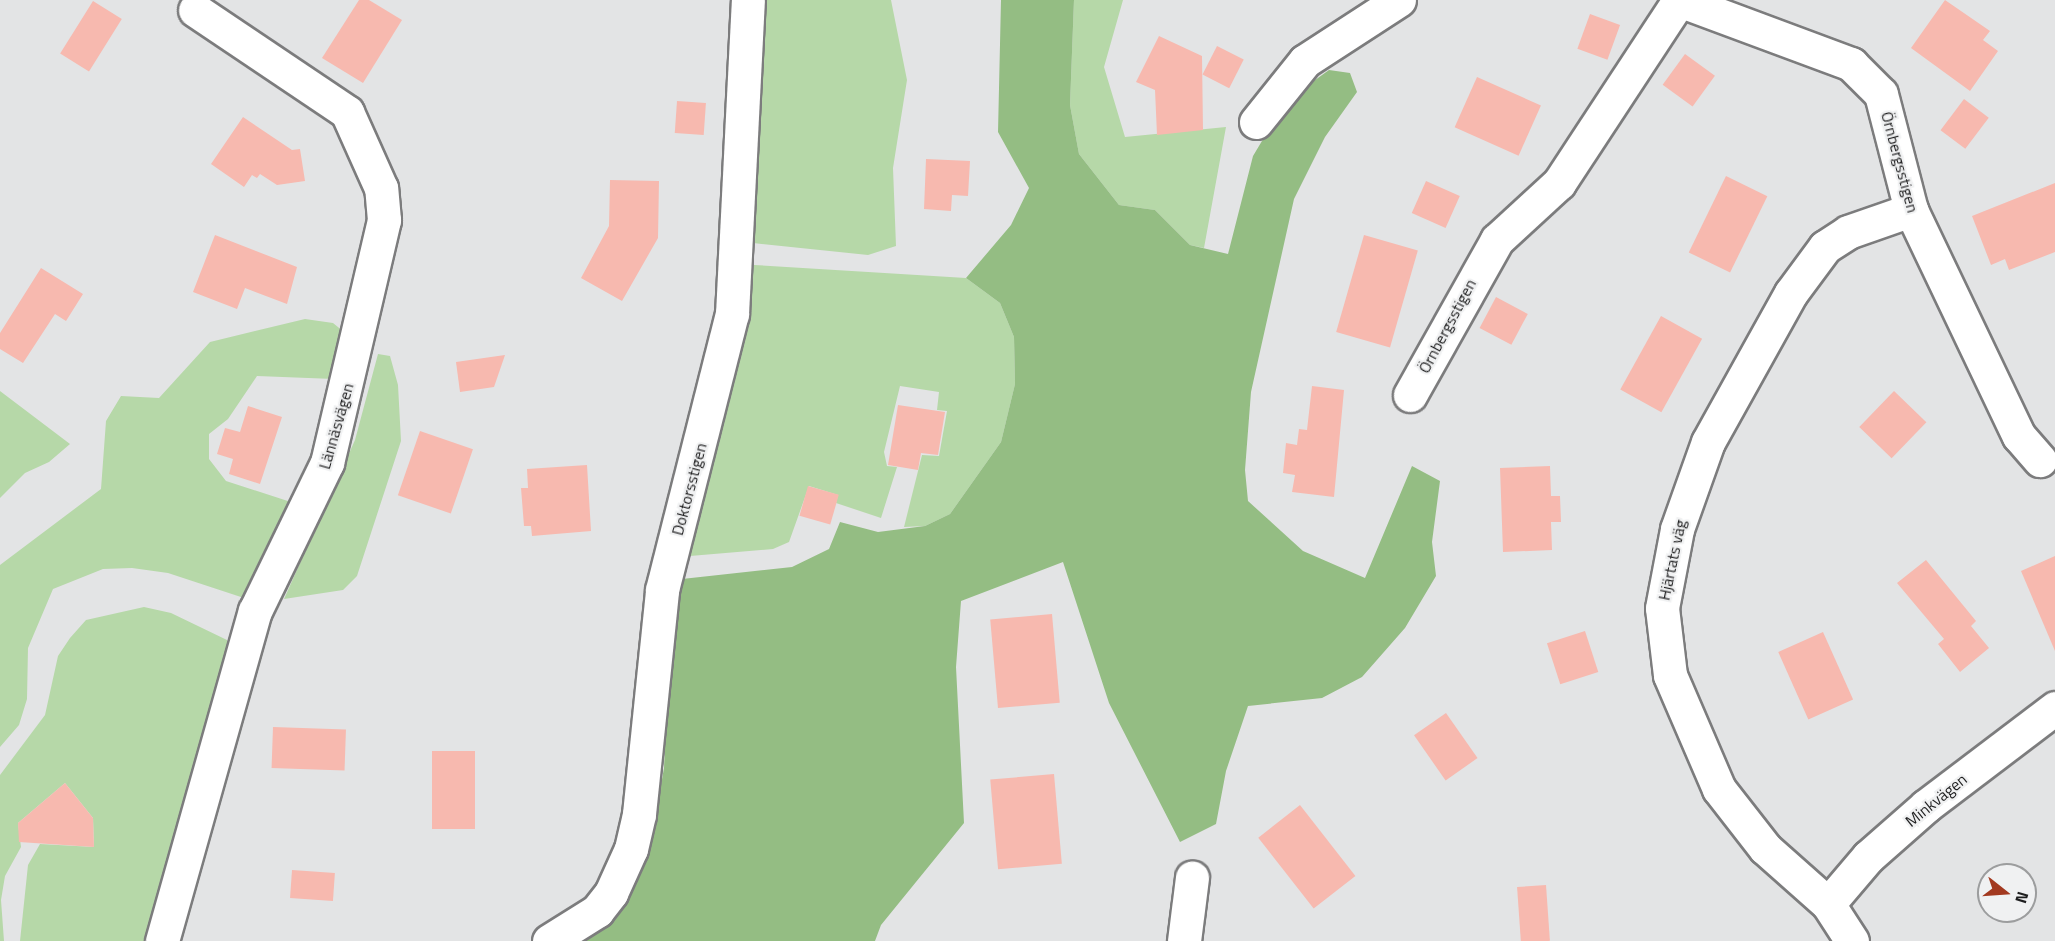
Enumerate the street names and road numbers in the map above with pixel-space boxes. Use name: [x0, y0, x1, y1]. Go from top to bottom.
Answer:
street label: Örnbergsstigen: [1877, 109, 1923, 215]
street label: Örnbergsstigen: [1414, 276, 1480, 376]
street label: Lännäsvägen: [315, 381, 357, 471]
street label: Doktorsstigen: [667, 441, 711, 537]
street label: Hjärtats väg: [1654, 518, 1690, 602]
street label: Minkvägen: [1901, 769, 1971, 831]

